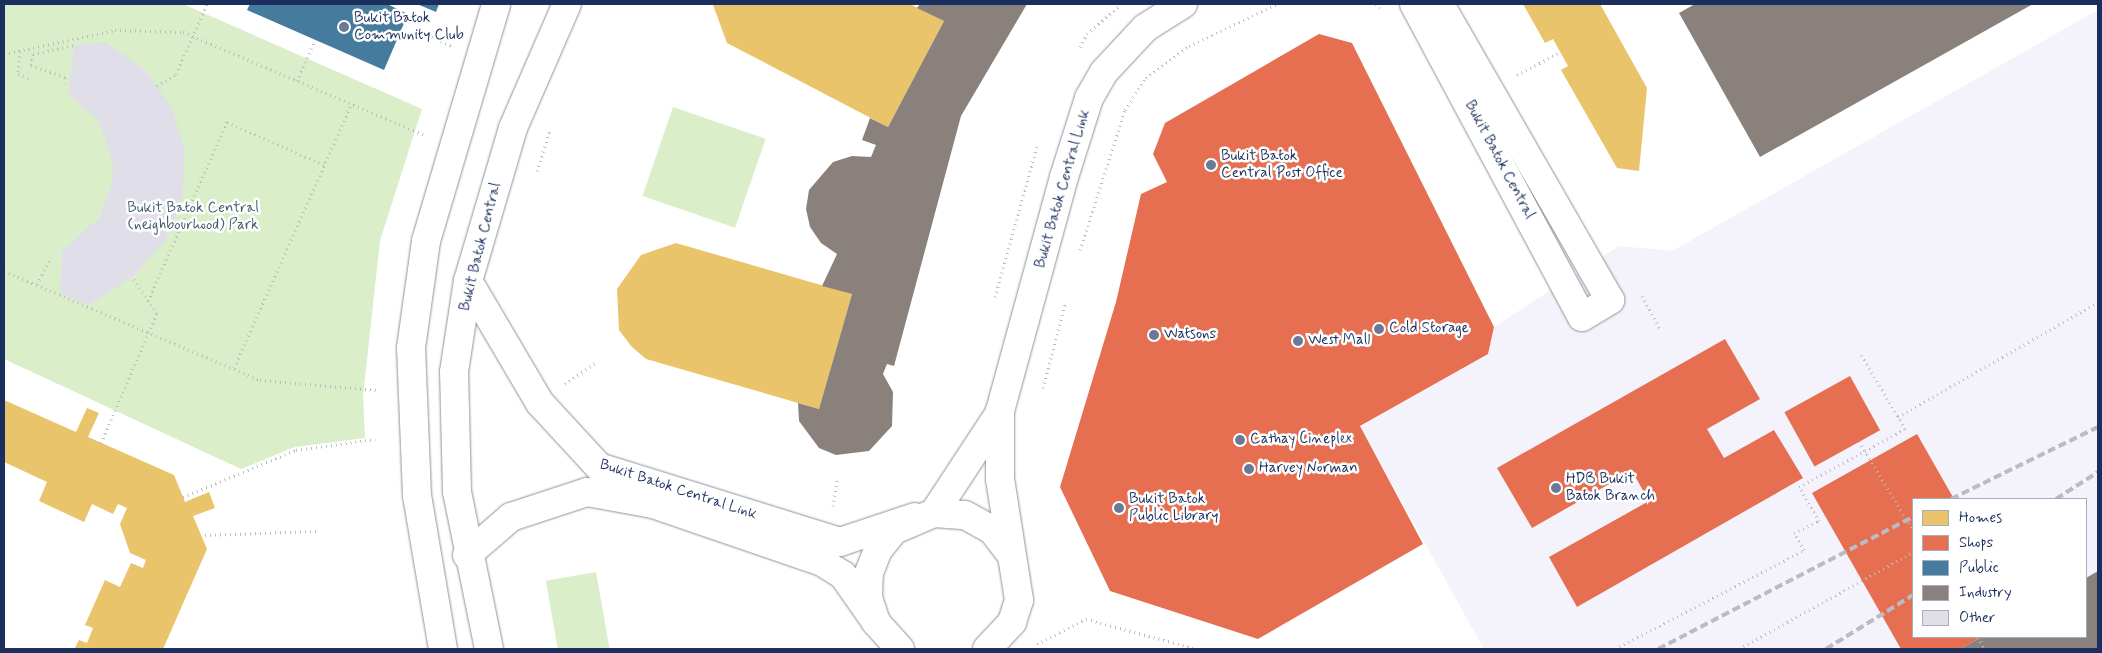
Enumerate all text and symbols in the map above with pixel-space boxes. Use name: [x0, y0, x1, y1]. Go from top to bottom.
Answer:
place label: Bukit Batok Community Club: [354, 9, 464, 44]
marker: Bukit Batok Community Club: [338, 21, 350, 33]
street label: Bukit Batok Central: [1461, 99, 1537, 221]
street label: Bukit Batok Central Link: [1032, 109, 1094, 269]
place label: Bukit Batok Central Post Office: [1221, 147, 1341, 182]
marker: Bukit Batok Central Post Office: [1205, 159, 1217, 171]
street label: Bukit Batok Central: [457, 182, 505, 312]
park label: Bukit Batok Central (neighbourhood) Park: [128, 199, 258, 234]
place label: Cold Storage: [1389, 320, 1469, 338]
marker: Cold Storage: [1373, 323, 1385, 335]
place label: Watsons: [1164, 326, 1216, 344]
marker: Watsons: [1148, 329, 1160, 341]
place label: West Mall: [1308, 332, 1370, 350]
marker: West Mall: [1292, 335, 1304, 347]
place label: Cathay Cineplex: [1250, 431, 1350, 449]
marker: Cathay Cineplex: [1234, 434, 1246, 446]
street label: Bukit Batok Central Link: [599, 457, 757, 523]
place label: Harvey Norman: [1259, 460, 1360, 478]
marker: Harvey Norman: [1243, 463, 1255, 475]
place label: HDB Bukit Batok Branch: [1566, 470, 1655, 505]
marker: HDB Bukit Batok Branch: [1550, 482, 1562, 494]
place label: Bukit Batok Public Library: [1129, 490, 1222, 525]
legend: [1912, 498, 2087, 638]
marker: Bukit Batok Public Library: [1113, 502, 1125, 514]
text: Homes: [1959, 508, 2002, 528]
text: Shops: [1959, 533, 1993, 553]
text: Public: [1959, 558, 1999, 578]
text: Industry: [1959, 583, 2012, 603]
text: Other: [1959, 608, 1995, 628]

